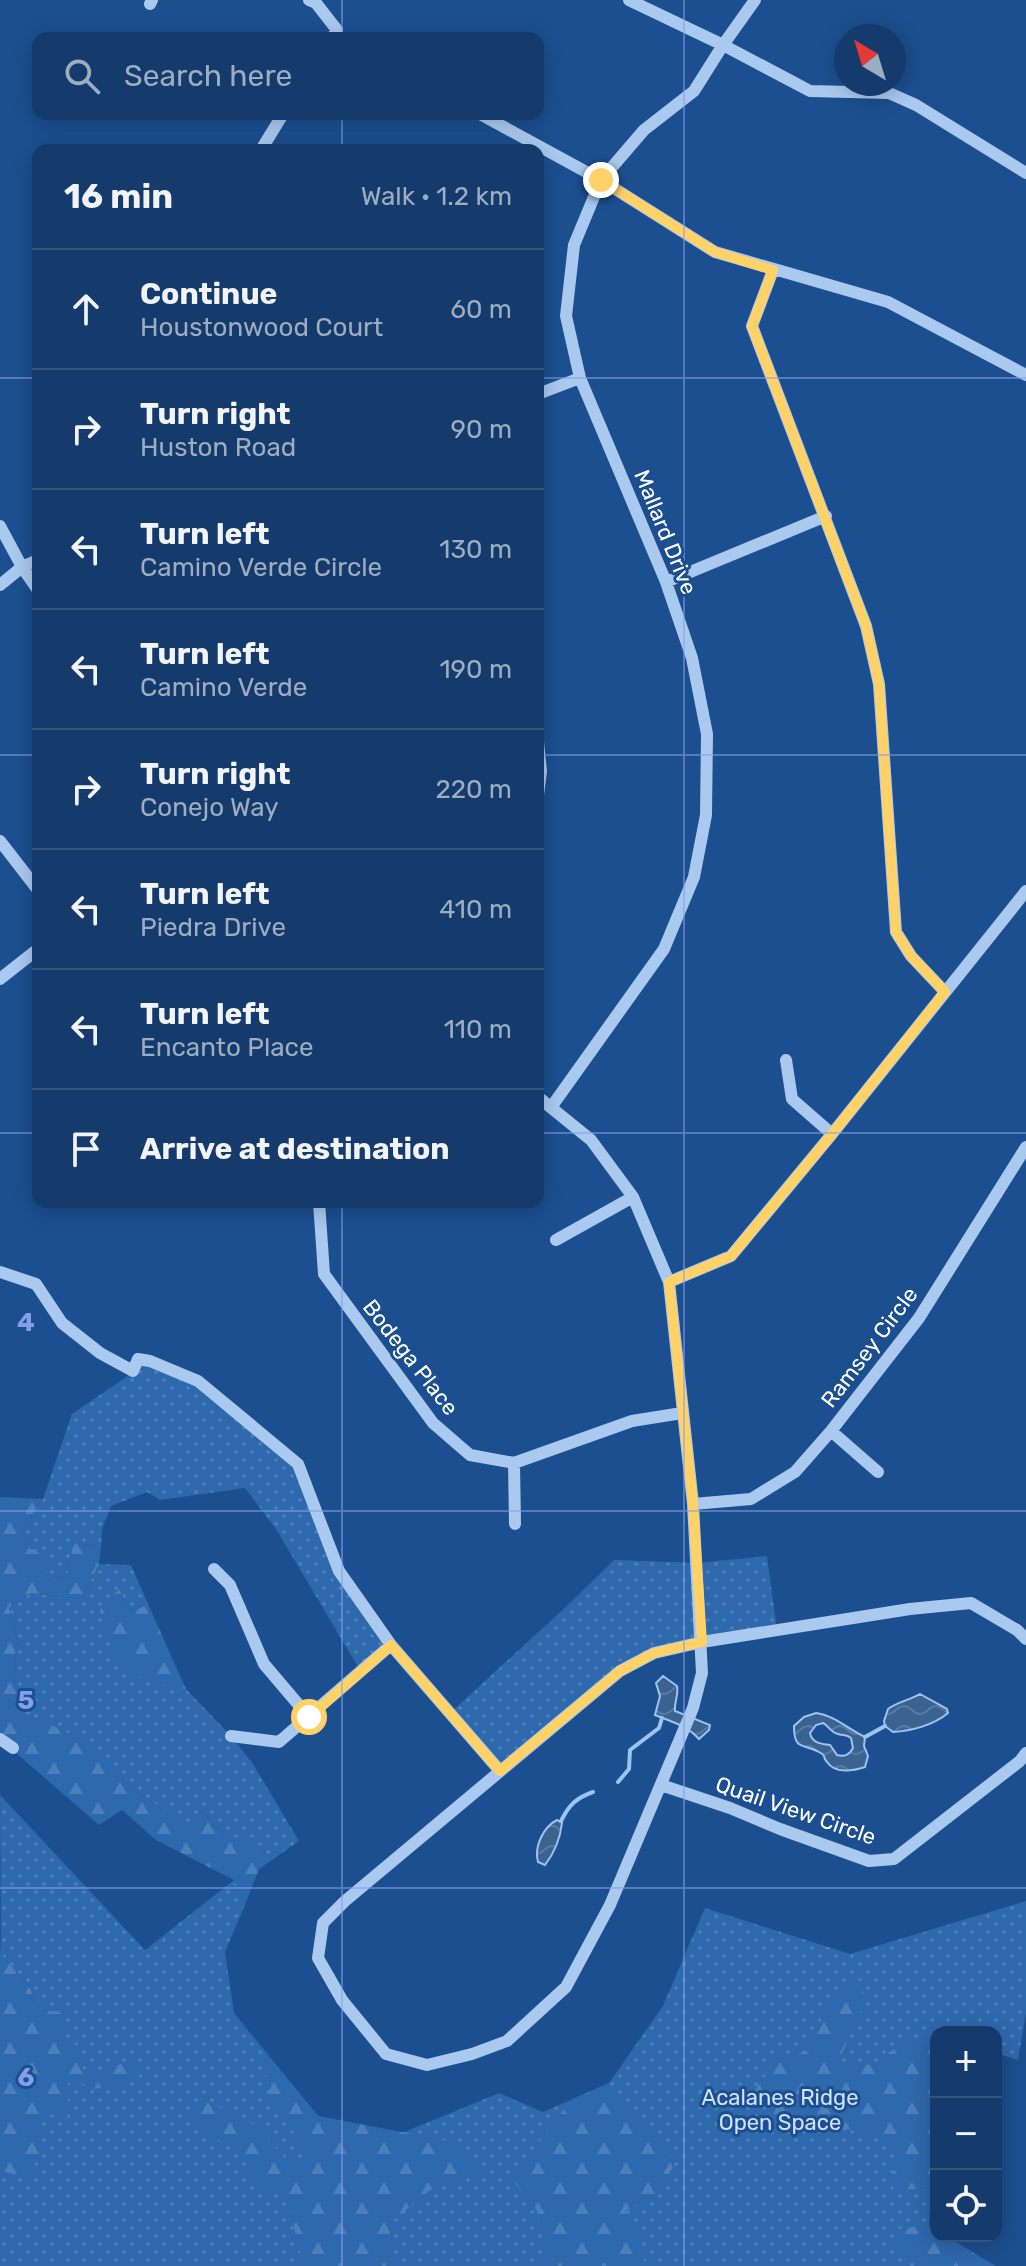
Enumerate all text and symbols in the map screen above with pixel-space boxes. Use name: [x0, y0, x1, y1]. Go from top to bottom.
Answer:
north arrow: [834, 24, 906, 96]
search box: [32, 32, 544, 120]
icon: search: [60, 54, 104, 98]
text: Search here: [124, 58, 292, 94]
route end: [583, 162, 619, 198]
text: 16 min: [64, 176, 173, 217]
text: Walk · 1.2 km: [361, 181, 512, 212]
text: Continue: [140, 276, 277, 312]
icon: ahead: [64, 287, 108, 331]
text: 60 m: [450, 294, 512, 325]
text: Houstonwood Court: [140, 312, 383, 343]
text: Turn right: [140, 396, 291, 432]
icon: right: [64, 407, 108, 451]
text: 90 m: [451, 414, 512, 445]
text: Huston Road: [140, 432, 296, 463]
street label: Mallard Drive: [628, 466, 703, 598]
text: Turn left: [140, 516, 270, 552]
icon: left: [64, 527, 108, 571]
text: 130 m: [439, 534, 512, 565]
text: Camino Verde Circle: [140, 552, 382, 583]
text: Turn left: [140, 636, 270, 672]
icon: left: [64, 647, 108, 691]
text: 190 m: [439, 654, 512, 685]
text: Camino Verde: [140, 672, 307, 703]
text: Turn right: [140, 756, 291, 792]
icon: right: [64, 767, 108, 811]
text: 220 m: [435, 774, 512, 805]
text: Conejo Way: [140, 792, 279, 823]
text: Turn left: [140, 876, 270, 912]
icon: left: [64, 887, 108, 931]
text: 410 m: [439, 894, 512, 925]
text: Piedra Drive: [140, 912, 286, 943]
text: Turn left: [140, 996, 270, 1032]
icon: left: [64, 1007, 108, 1051]
text: 110 m: [444, 1014, 512, 1045]
text: Encanto Place: [140, 1032, 314, 1063]
icon: arrive: [64, 1127, 108, 1171]
text: Arrive at destination: [140, 1131, 450, 1167]
street label: Ramsey Circle: [815, 1282, 924, 1413]
street label: Bodega Place: [357, 1294, 464, 1421]
text: 4: [17, 1307, 35, 1338]
text: 5: [18, 1685, 34, 1716]
route start: [291, 1699, 327, 1735]
street label: Quail View Circle: [712, 1770, 880, 1851]
map controls: [930, 2026, 1002, 2242]
button: +: [930, 2026, 1002, 2098]
text: 6: [18, 2062, 35, 2093]
park label: Acalanes Ridge Open Space: [702, 2084, 858, 2136]
button: −: [930, 2098, 1002, 2170]
button: locate: [930, 2170, 1002, 2242]

